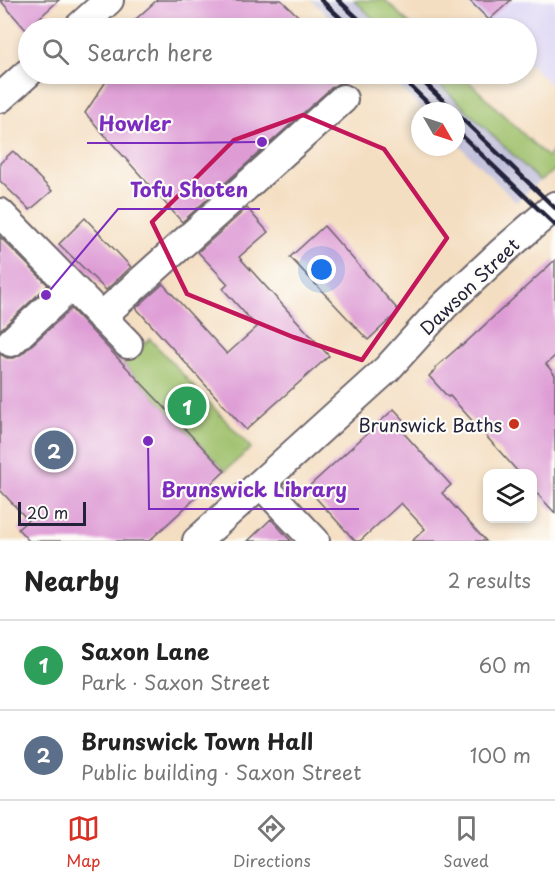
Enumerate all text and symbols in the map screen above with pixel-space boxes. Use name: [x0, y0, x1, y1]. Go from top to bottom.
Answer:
search box: [18, 18, 537, 84]
icon: search: [39, 35, 72, 68]
text: Search here: [87, 35, 213, 68]
north arrow: [411, 102, 465, 156]
callout: Howler: [87, 105, 183, 143]
text: Howler: [99, 108, 172, 138]
callout: Tofu Shoten: [118, 171, 260, 209]
text: Tofu Shoten: [130, 174, 248, 204]
street label: Dawson Street: [413, 231, 525, 341]
your location: [307, 255, 336, 284]
pin: 1: [168, 384, 207, 428]
place label: Brunswick Baths: [358, 411, 502, 438]
marker: Brunswick Baths: [507, 417, 521, 431]
pin: 2: [34, 428, 74, 472]
map controls: [483, 469, 537, 523]
button: layers: [483, 469, 537, 523]
callout: Brunswick Library: [149, 471, 359, 509]
text: Brunswick Library: [161, 474, 347, 504]
scale bar: [18, 499, 86, 526]
text: 20 m: [27, 500, 68, 524]
text: Nearby: [24, 561, 119, 600]
text: 2 results: [448, 565, 531, 595]
text: Saxon Lane: [81, 634, 209, 667]
text: 1: [39, 650, 48, 680]
text: 60 m: [479, 650, 531, 680]
text: Park · Saxon Street: [81, 667, 270, 697]
text: Brunswick Town Hall: [81, 724, 313, 757]
text: 2: [36, 740, 51, 770]
text: 100 m: [470, 740, 531, 770]
text: Public building · Saxon Street: [81, 757, 361, 787]
tab: Map: [66, 812, 100, 872]
tab: Directions: [233, 812, 311, 872]
tab: Saved: [443, 812, 489, 872]

